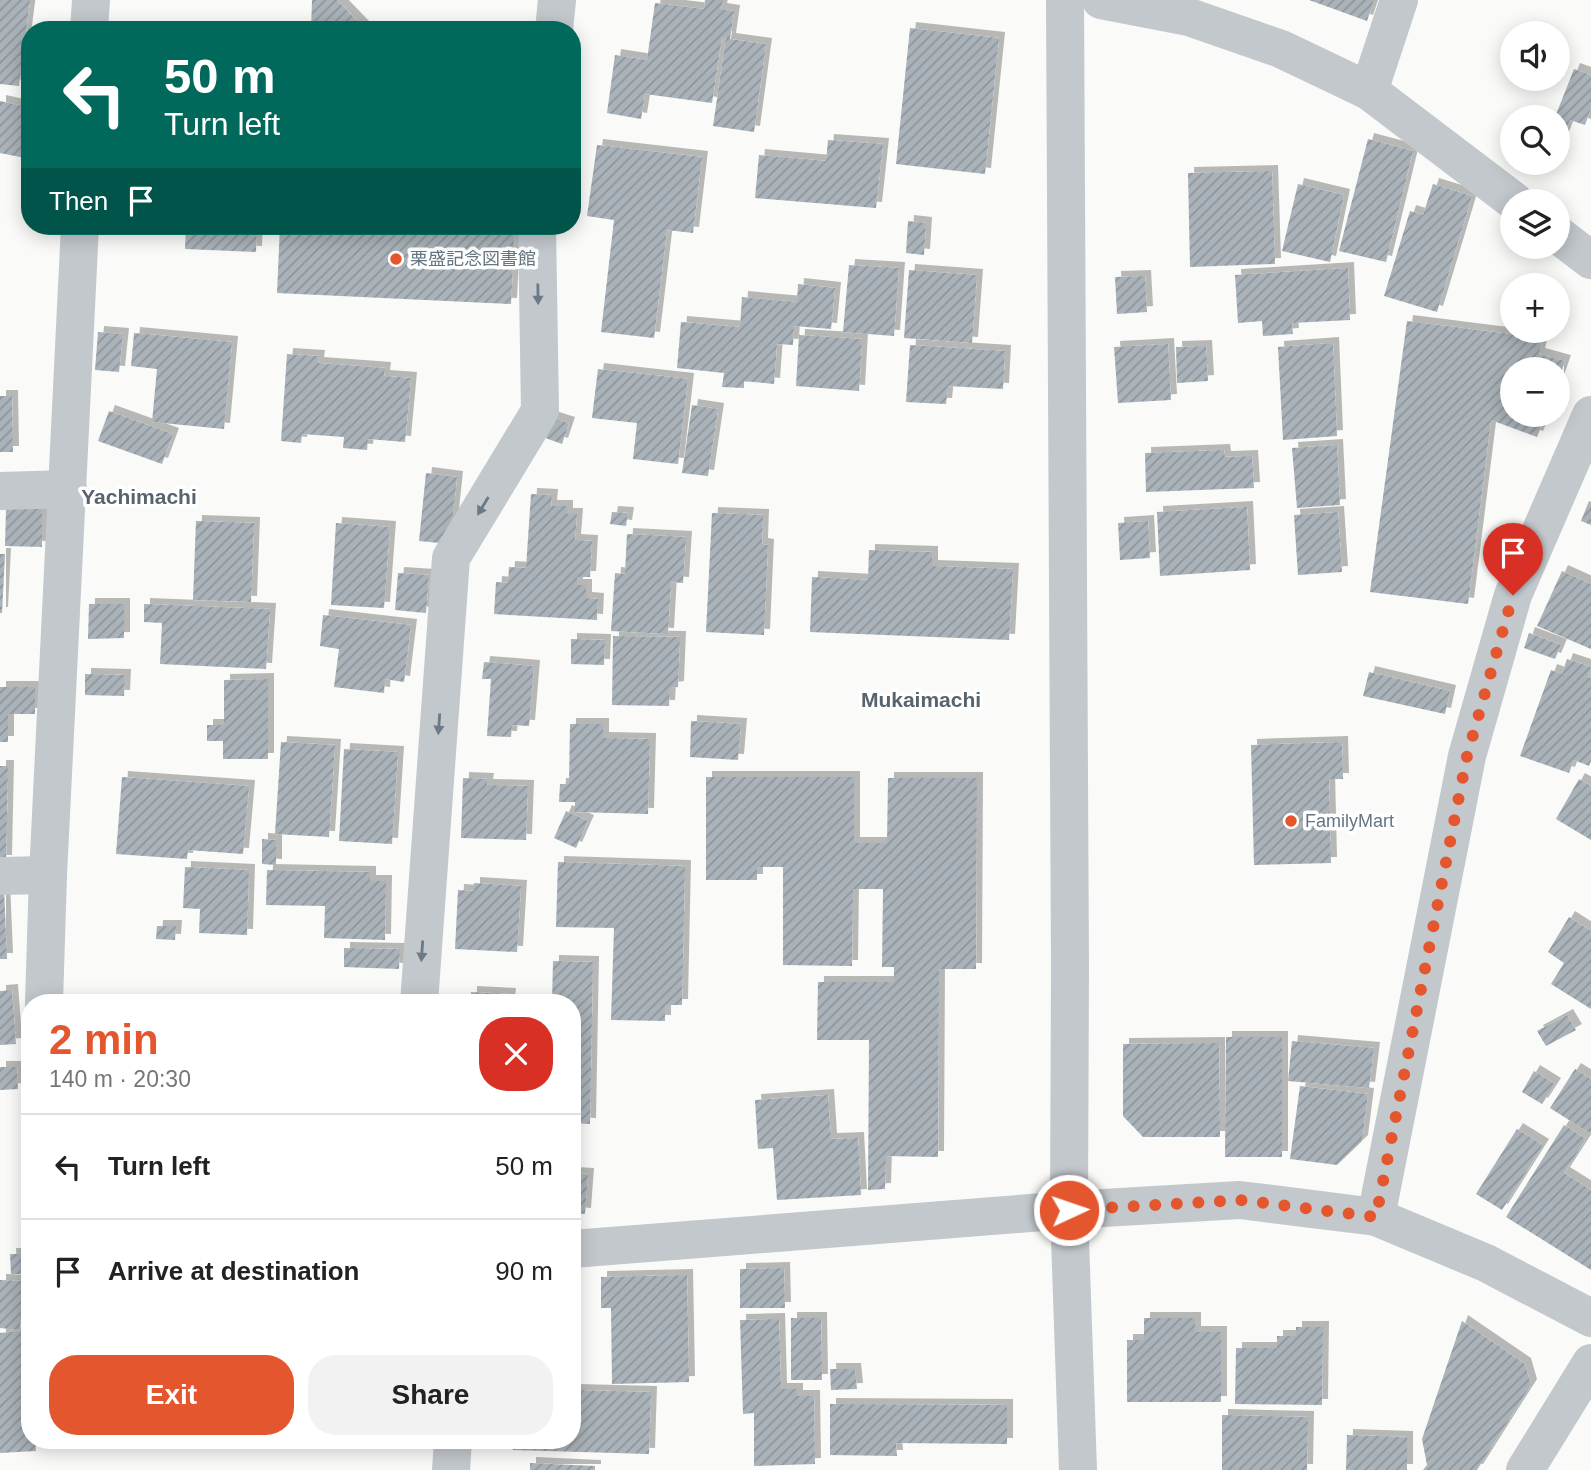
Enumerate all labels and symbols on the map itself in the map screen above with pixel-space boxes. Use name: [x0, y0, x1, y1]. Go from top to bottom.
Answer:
place label: 栗盛記念図書館: [410, 249, 536, 269]
marker: 栗盛記念図書館: [388, 251, 404, 267]
one-way arrow: [532, 283, 544, 305]
district label: Yachimachi: [81, 485, 197, 508]
one-way arrow: [476, 496, 489, 515]
pin: [1483, 523, 1543, 595]
district label: Mukaimachi: [861, 688, 981, 711]
one-way arrow: [433, 713, 444, 735]
place label: FamilyMart: [1305, 811, 1394, 831]
marker: FamilyMart: [1283, 813, 1299, 829]
one-way arrow: [416, 940, 427, 962]
position arrow: [1032, 1173, 1106, 1247]

